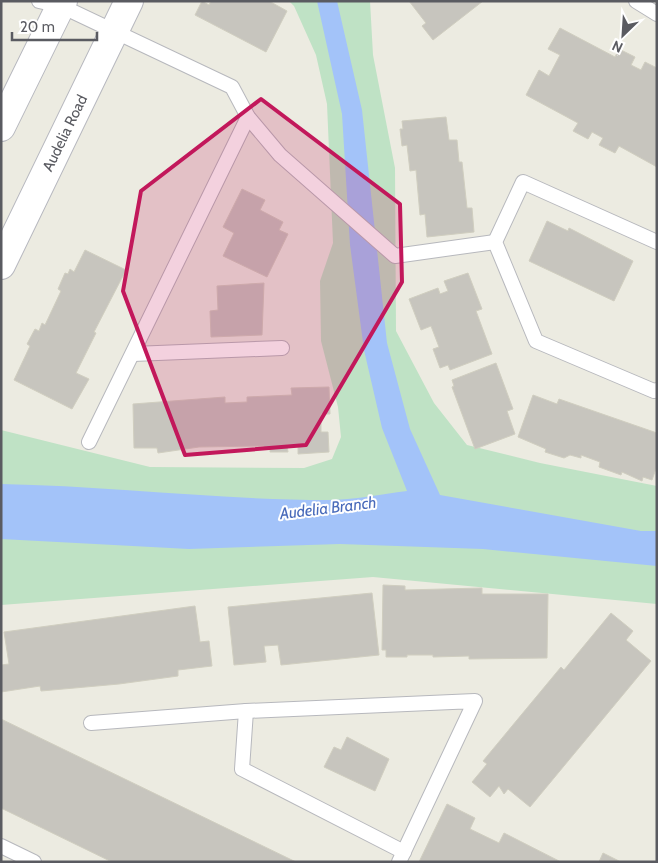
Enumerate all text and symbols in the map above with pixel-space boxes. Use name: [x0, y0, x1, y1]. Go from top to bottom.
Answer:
scale bar: [12, 10, 98, 42]
north arrow: [598, 10, 648, 60]
text: 20 m: [20, 18, 55, 36]
text: N: [609, 37, 626, 57]
street label: Audelia Road: [39, 92, 91, 174]
water label: Audelia Branch: [278, 493, 377, 523]

